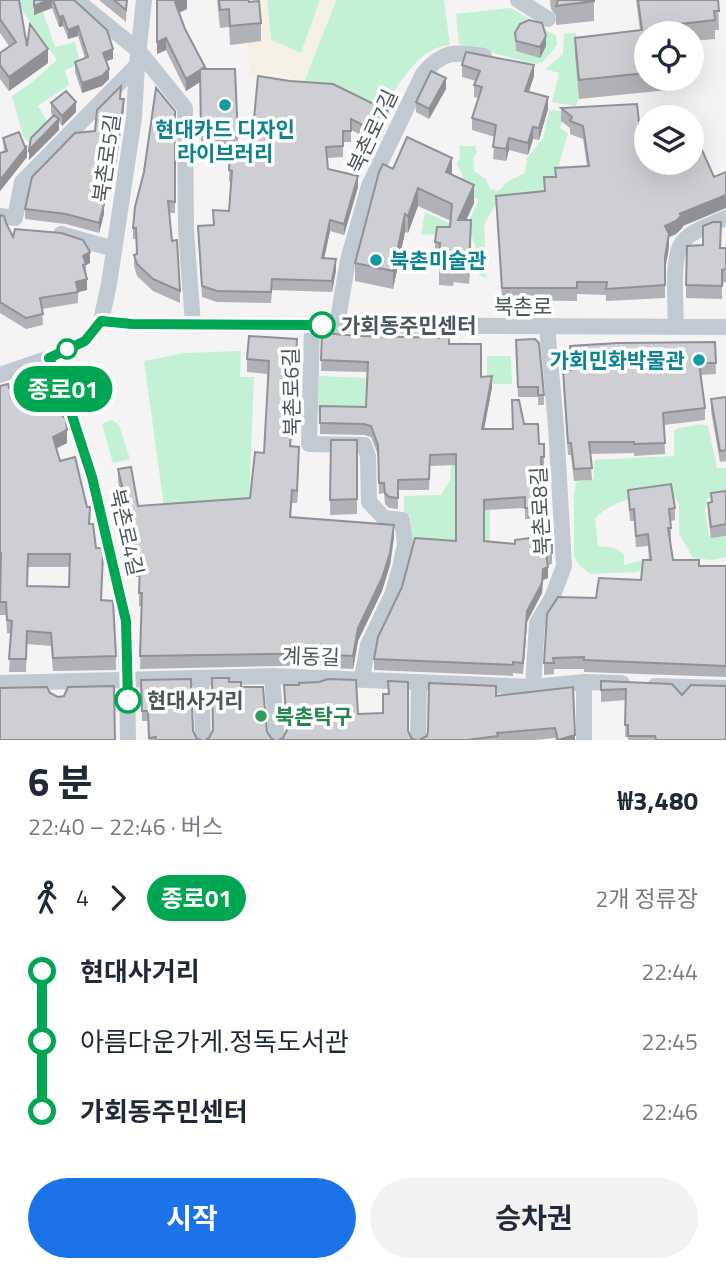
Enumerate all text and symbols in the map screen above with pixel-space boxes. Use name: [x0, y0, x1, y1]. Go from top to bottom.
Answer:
map controls: [634, 21, 704, 175]
button: locate: [634, 21, 704, 91]
street label: 북촌로7길: [339, 84, 405, 178]
marker: 현대카드 디자인 라이브러리: [217, 97, 233, 113]
button: layers: [634, 105, 704, 175]
street label: 북촌로5길: [84, 112, 128, 204]
place label: 현대카드 디자인 라이브러리: [155, 113, 295, 169]
place label: 북촌미술관: [390, 244, 487, 276]
marker: 북촌미술관: [368, 252, 384, 268]
street label: 북촌로: [494, 290, 552, 322]
place label: 가회동주민센터: [341, 309, 476, 341]
marker: 가회동주민센터: [309, 312, 335, 338]
unlabelled marker: [57, 339, 77, 359]
place label: 가회민화박물관: [550, 344, 685, 376]
street label: 북촌로6길: [274, 347, 308, 437]
marker: 가회민화박물관: [691, 352, 707, 368]
line badge: 종로01: [14, 366, 112, 412]
text: 종로01: [27, 371, 99, 407]
street label: 북촌로8길: [522, 466, 558, 556]
street label: 북촌로4길: [101, 485, 153, 579]
street label: 계동길: [281, 639, 341, 673]
place label: 현대사거리: [147, 684, 244, 716]
marker: 현대사거리: [115, 687, 141, 713]
place label: 북촌탁구: [275, 700, 352, 732]
marker: 북촌탁구: [253, 708, 269, 724]
text: 6 분: [28, 753, 93, 811]
text: ₩3,480: [618, 781, 698, 820]
text: 22:40 – 22:46 · 버스: [28, 809, 223, 844]
icon: walk: [28, 879, 66, 917]
icon: forward: [99, 879, 137, 917]
text: 4: [76, 880, 89, 915]
text: 종로01: [161, 880, 232, 916]
text: 2개 정류장: [595, 881, 698, 916]
text: 현대사거리: [80, 952, 200, 991]
text: 22:44: [641, 954, 698, 989]
text: 아름다운가게.정독도서관: [80, 1022, 349, 1061]
text: 22:45: [641, 1024, 698, 1059]
text: 가회동주민센터: [80, 1092, 247, 1131]
text: 22:46: [641, 1094, 698, 1129]
button: 시작: [28, 1178, 356, 1258]
button: 승차권: [370, 1178, 698, 1258]

